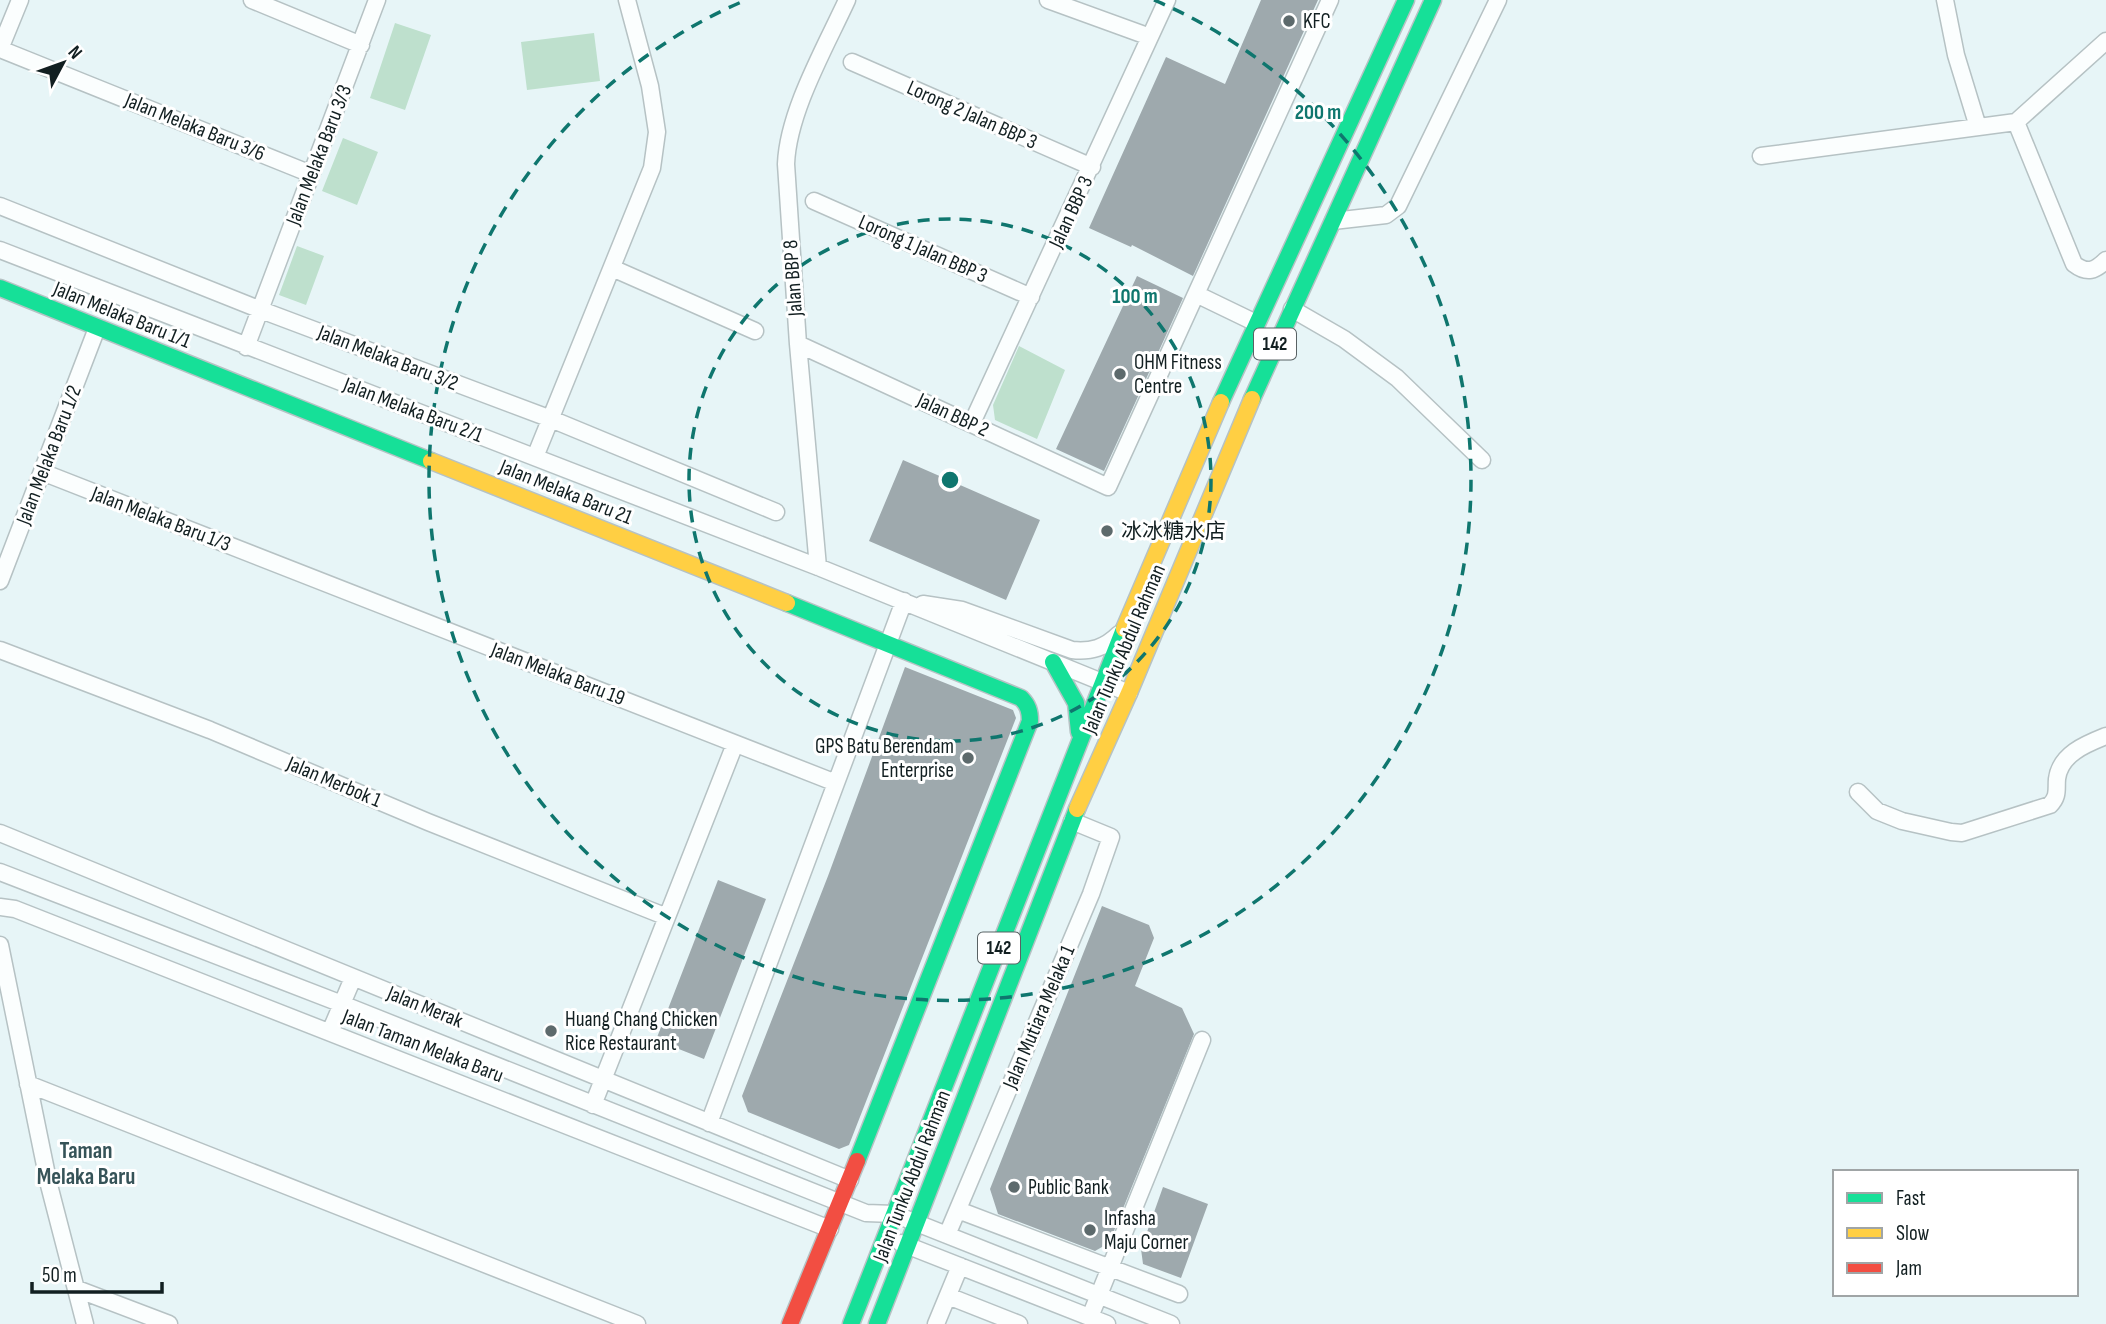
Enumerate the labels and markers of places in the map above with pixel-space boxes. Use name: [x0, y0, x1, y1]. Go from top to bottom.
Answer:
place label: KFC: [1303, 9, 1331, 34]
marker: KFC: [1281, 13, 1297, 29]
place label: OHM Fitness Centre: [1134, 350, 1222, 399]
marker: OHM Fitness Centre: [1112, 366, 1128, 382]
centre of rings: [938, 468, 962, 492]
place label: 冰冰糖水店: [1121, 519, 1226, 544]
marker: 冰冰糖水店: [1099, 523, 1115, 539]
place label: GPS Batu Berendam Enterprise: [815, 734, 954, 783]
marker: GPS Batu Berendam Enterprise: [960, 750, 976, 766]
place label: Huang Chang Chicken Rice Restaurant: [565, 1007, 718, 1056]
marker: Huang Chang Chicken Rice Restaurant: [543, 1023, 559, 1039]
place label: Public Bank: [1028, 1175, 1109, 1200]
marker: Public Bank: [1006, 1179, 1022, 1195]
place label: Infasha Maju Corner: [1104, 1206, 1189, 1255]
marker: Infasha Maju Corner: [1082, 1222, 1098, 1238]

